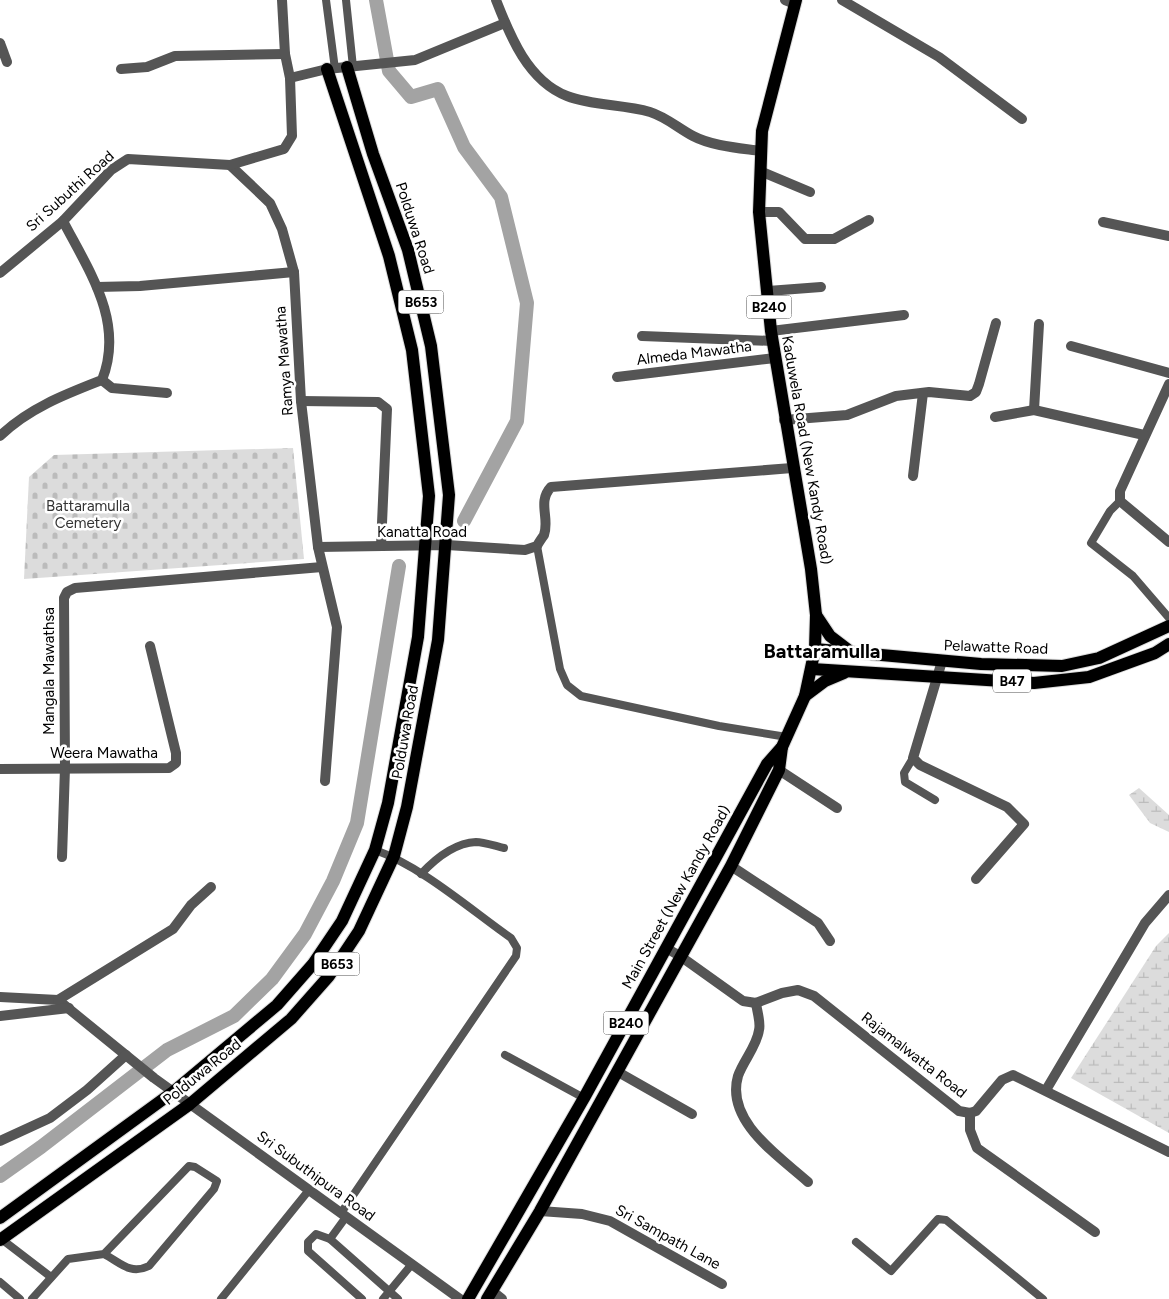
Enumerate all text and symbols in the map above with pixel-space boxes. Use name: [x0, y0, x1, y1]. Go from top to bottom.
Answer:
street label: Sri Subuthi Road: [22, 147, 118, 235]
street label: Polduwa Road: [392, 180, 438, 276]
road number: B653: [398, 290, 444, 314]
road number: B240: [746, 296, 792, 318]
street label: Ramya Mawatha: [271, 306, 297, 416]
street label: Kaduwela Road (New Kandy Road): [778, 334, 836, 566]
street label: Almeda Mawatha: [635, 337, 753, 369]
park label: Battaramulla Cemetery: [46, 497, 130, 532]
street label: Kanatta Road: [377, 523, 467, 541]
street label: Mangala Mawathsa: [40, 607, 58, 735]
street label: Pelawatte Road: [943, 636, 1049, 658]
district label: Battaramulla: [764, 639, 881, 663]
road number: B47: [993, 669, 1031, 692]
street label: Polduwa Road: [388, 684, 422, 780]
street label: Weera Mawatha: [50, 744, 158, 762]
street label: Main Street (New Kandy Road): [618, 802, 734, 992]
road number: B653: [314, 952, 360, 976]
street label: Rajamalwatta Road: [858, 1008, 970, 1102]
road number: B240: [604, 1011, 648, 1034]
street label: Polduwa Road: [159, 1035, 245, 1109]
street label: Sri Subuthipura Road: [253, 1127, 379, 1225]
street label: Sri Sampath Lane: [612, 1201, 724, 1273]

